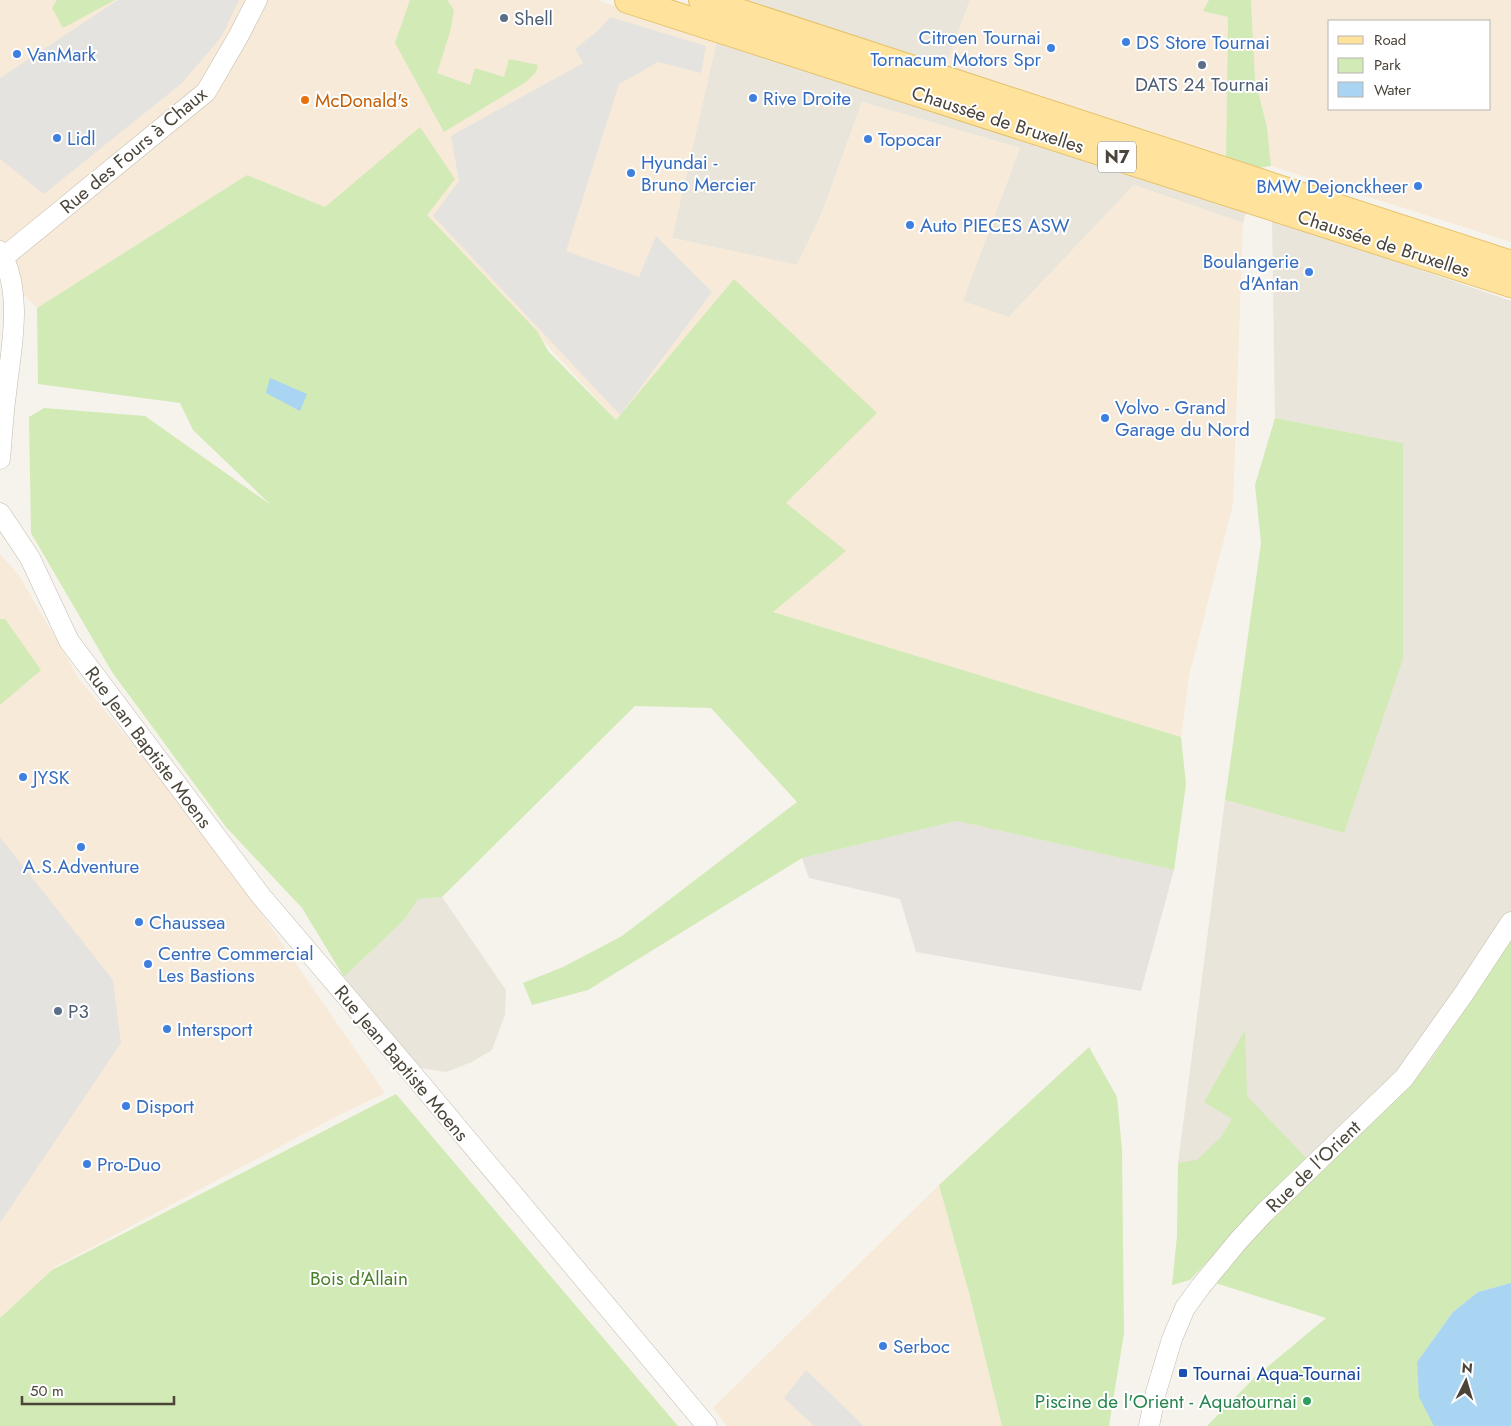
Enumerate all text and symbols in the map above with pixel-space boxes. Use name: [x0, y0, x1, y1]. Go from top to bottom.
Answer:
place label: Shell: [514, 5, 553, 32]
marker: Shell: [498, 12, 510, 24]
legend: [1328, 20, 1491, 110]
place label: Citroen Tournai Tornacum Motors Spr: [870, 24, 1041, 73]
place label: DS Store Tournai: [1136, 29, 1270, 56]
text: Road: [1374, 29, 1406, 51]
marker: DS Store Tournai: [1120, 36, 1132, 48]
place label: VanMark: [27, 41, 97, 68]
marker: Citroen Tournai Tornacum Motors Spr: [1045, 42, 1057, 54]
marker: VanMark: [11, 48, 23, 60]
text: Park: [1374, 54, 1401, 76]
marker: DATS 24 Tournai: [1196, 59, 1208, 71]
place label: DATS 24 Tournai: [1135, 71, 1269, 98]
street label: Chaussée de Bruxelles: [908, 79, 1088, 160]
text: Water: [1374, 79, 1412, 101]
street label: Rue des Fours à Chaux: [54, 81, 213, 220]
place label: Rive Droite: [763, 85, 851, 112]
place label: McDonald's: [315, 87, 409, 114]
marker: Rive Droite: [747, 92, 759, 104]
marker: McDonald's: [299, 94, 311, 106]
place label: Lidl: [67, 125, 96, 152]
place label: Topocar: [878, 126, 942, 153]
marker: Lidl: [51, 132, 63, 144]
marker: Topocar: [862, 133, 874, 145]
road number: N7: [1098, 142, 1136, 172]
place label: Hyundai - Bruno Mercier: [641, 149, 756, 198]
marker: Hyundai - Bruno Mercier: [625, 167, 637, 179]
place label: BMW Dejonckheer: [1256, 173, 1408, 200]
marker: BMW Dejonckheer: [1412, 180, 1424, 192]
street label: Chaussée de Bruxelles: [1294, 203, 1474, 284]
place label: Auto PIECES ASW: [920, 212, 1070, 239]
marker: Auto PIECES ASW: [904, 219, 916, 231]
place label: Boulangerie d'Antan: [1203, 248, 1299, 297]
marker: Boulangerie d'Antan: [1303, 266, 1315, 278]
place label: Volvo - Grand Garage du Nord: [1115, 394, 1250, 443]
marker: Volvo - Grand Garage du Nord: [1099, 412, 1111, 424]
street label: Rue Jean Baptiste Moens: [79, 661, 219, 834]
place label: JYSK: [30, 764, 70, 791]
marker: JYSK: [17, 771, 29, 783]
marker: A.S.Adventure: [75, 841, 87, 853]
place label: A.S.Adventure: [23, 853, 140, 880]
place label: Chaussea: [149, 909, 225, 936]
marker: Chaussea: [133, 916, 145, 928]
place label: Centre Commercial Les Bastions: [158, 940, 314, 989]
marker: Centre Commercial Les Bastions: [142, 958, 154, 970]
street label: Rue Jean Baptiste Moens: [328, 979, 475, 1147]
place label: P3: [68, 998, 89, 1025]
marker: P3: [52, 1005, 64, 1017]
place label: Intersport: [177, 1016, 253, 1043]
marker: Intersport: [161, 1023, 173, 1035]
place label: Disport: [136, 1093, 194, 1120]
marker: Disport: [120, 1100, 132, 1112]
street label: Rue de l'Orient: [1260, 1114, 1367, 1219]
place label: Pro-Duo: [97, 1151, 161, 1178]
marker: Pro-Duo: [81, 1158, 93, 1170]
park label: Bois d'Allain: [310, 1265, 408, 1292]
place label: Serboc: [893, 1333, 950, 1360]
marker: Serboc: [877, 1340, 889, 1352]
north arrow: [1441, 1356, 1491, 1406]
text: N: [1461, 1358, 1474, 1378]
place label: Tournai Aqua-Tournai: [1193, 1360, 1361, 1387]
marker: Tournai Aqua-Tournai: [1177, 1367, 1189, 1379]
scale bar: [22, 1374, 175, 1406]
text: 50 m: [30, 1380, 64, 1402]
place label: Piscine de l'Orient - Aquatournai: [1035, 1388, 1297, 1415]
marker: Piscine de l'Orient - Aquatournai: [1301, 1395, 1313, 1407]

